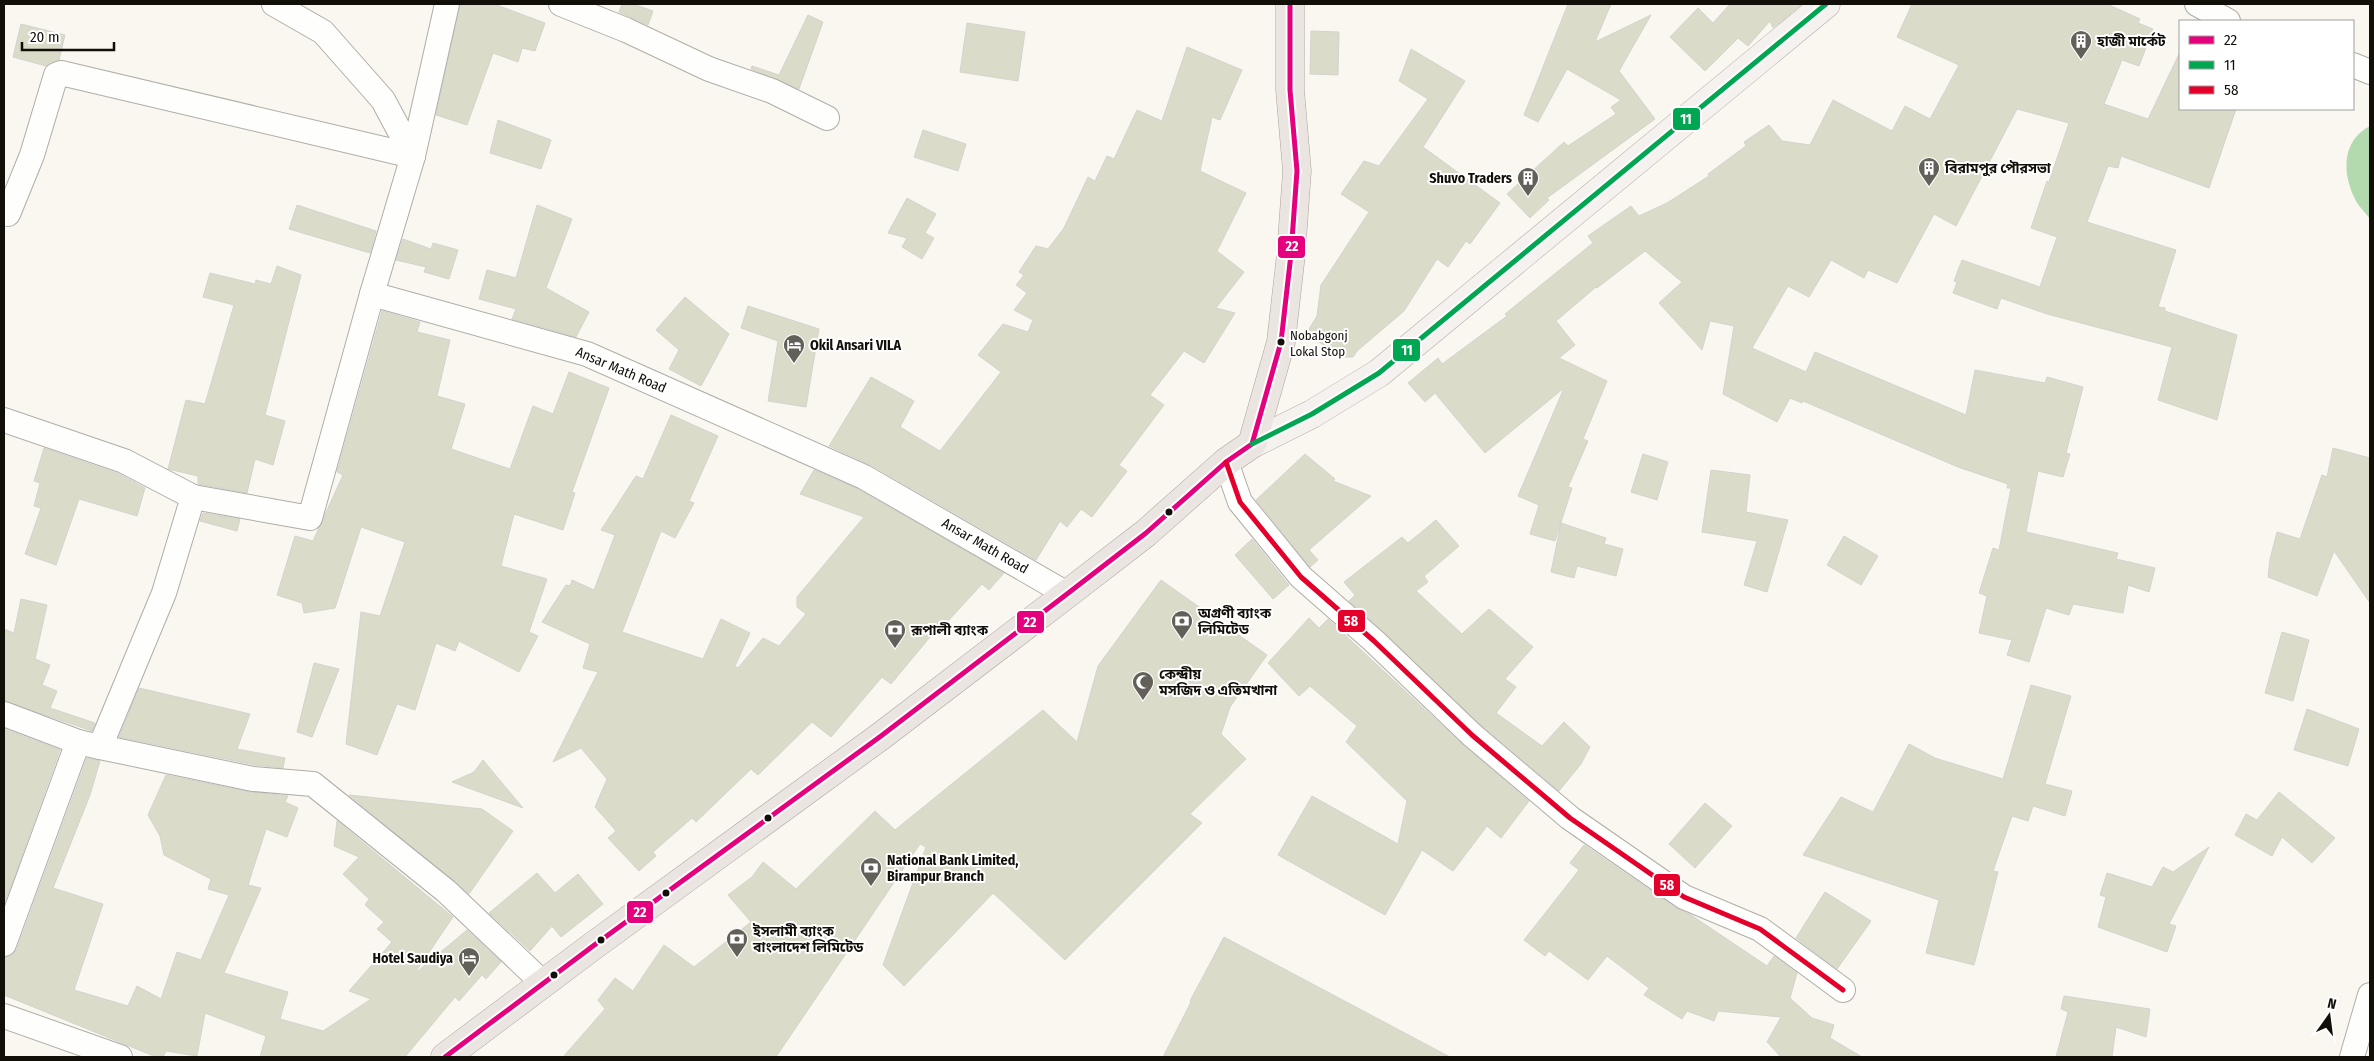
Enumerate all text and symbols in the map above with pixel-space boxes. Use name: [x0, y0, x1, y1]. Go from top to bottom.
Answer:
scale bar: [22, 20, 115, 52]
legend: [2179, 20, 2354, 110]
text: 20 m: [30, 28, 60, 46]
building icon: হাজী মার্কেট: [2069, 29, 2093, 60]
place label: হাজী মার্কেট: [2096, 31, 2166, 50]
text: 22: [2224, 31, 2238, 49]
text: 11: [2224, 56, 2236, 74]
text: 58: [2224, 81, 2238, 99]
line badge: 11: [1672, 107, 1701, 131]
text: 11: [1680, 111, 1692, 128]
building icon: বিরামপুর পৌরসভা: [1917, 156, 1941, 187]
place label: বিরামপুর পৌরসভা: [1944, 160, 2052, 177]
building icon: Shuvo Traders: [1516, 166, 1540, 197]
place label: Shuvo Traders: [1429, 170, 1512, 187]
line badge: 22: [1277, 235, 1306, 259]
text: 22: [1285, 238, 1299, 255]
place label: Nobabgonj Lokal Stop: [1290, 328, 1348, 359]
hotel icon: Okil Ansari VILA: [782, 333, 806, 364]
place label: Okil Ansari VILA: [810, 337, 902, 354]
marker: Nobabgonj Lokal Stop: [1276, 337, 1286, 347]
line badge: 11: [1392, 338, 1421, 362]
text: 11: [1401, 342, 1413, 359]
street label: Ansar Math Road: [573, 343, 669, 397]
unlabelled marker: [1164, 507, 1174, 517]
street label: Ansar Math Road: [939, 514, 1031, 578]
place label: অগ্রণী ব্যাংক লিমিটেড: [1197, 605, 1272, 638]
bank icon: অগ্রণী ব্যাংক লিমিটেড: [1170, 609, 1194, 640]
line badge: 58: [1337, 609, 1366, 633]
line badge: 22: [1016, 610, 1045, 634]
text: 58: [1344, 613, 1359, 630]
text: 22: [1023, 614, 1037, 631]
bank icon: রূপালী ব্যাংক: [883, 618, 907, 649]
place label: রূপালী ব্যাংক: [910, 622, 989, 639]
place label: কেন্দ্রীয় মসজিদ ও এতিমখানা: [1158, 666, 1278, 699]
mosque icon: কেন্দ্রীয় মসজিদ ও এতিমখানা: [1131, 670, 1155, 701]
unlabelled marker: [763, 813, 773, 823]
place label: National Bank Limited, Birampur Branch: [887, 852, 1018, 885]
bank icon: National Bank Limited, Birampur Branch: [859, 856, 883, 887]
line badge: 58: [1653, 873, 1681, 897]
text: 58: [1660, 877, 1675, 894]
unlabelled marker: [661, 888, 671, 898]
line badge: 22: [626, 900, 654, 924]
text: 22: [633, 904, 647, 921]
place label: ইসলামী ব্যাংক বাংলাদেশ লিমিটেড: [752, 923, 864, 956]
bank icon: ইসলামী ব্যাংক বাংলাদেশ লিমিটেড: [725, 927, 749, 958]
unlabelled marker: [596, 935, 606, 945]
hotel icon: Hotel Saudiya: [457, 946, 481, 977]
place label: Hotel Saudiya: [372, 950, 453, 967]
unlabelled marker: [549, 970, 559, 980]
north arrow: [2304, 991, 2354, 1041]
text: N: [2326, 995, 2338, 1013]

